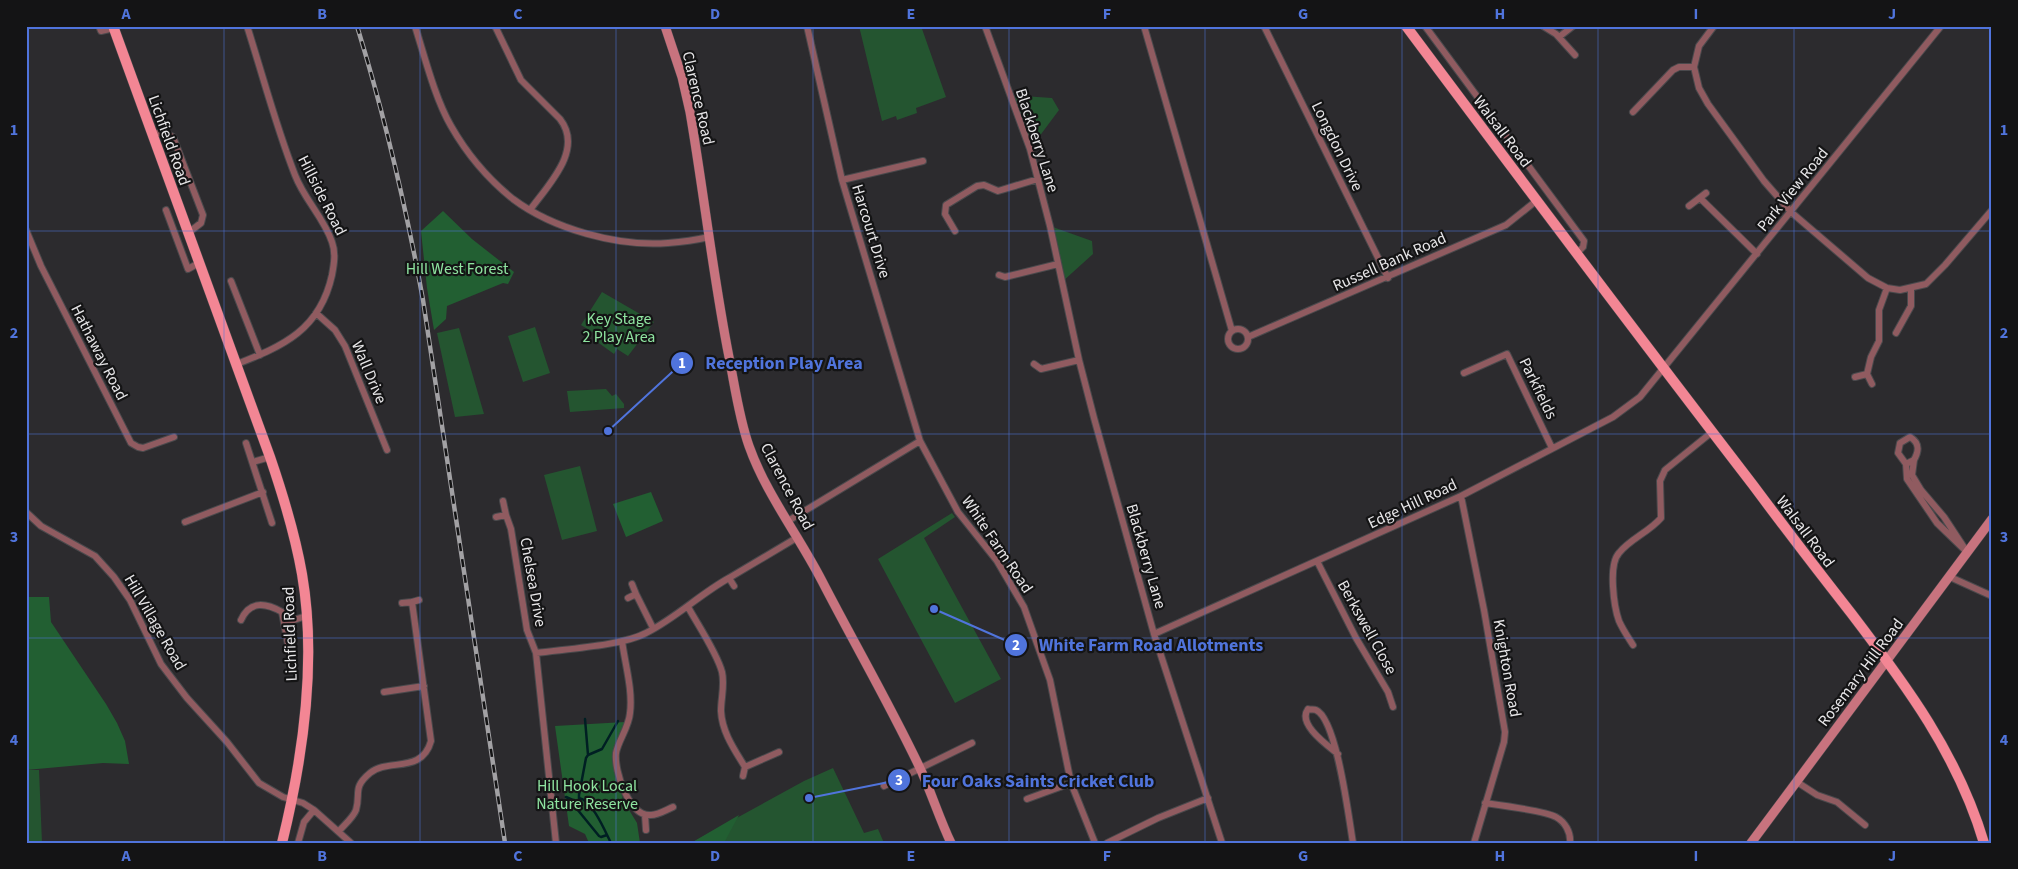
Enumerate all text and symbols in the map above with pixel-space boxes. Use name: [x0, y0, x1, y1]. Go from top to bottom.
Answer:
text: A: [120, 3, 131, 25]
text: B: [317, 3, 327, 25]
text: C: [513, 3, 523, 25]
text: D: [710, 3, 720, 25]
text: E: [907, 3, 915, 25]
text: F: [1103, 3, 1111, 25]
text: G: [1298, 3, 1308, 25]
text: H: [1495, 3, 1505, 25]
text: I: [1694, 3, 1698, 25]
text: J: [1888, 3, 1896, 25]
street label: Clarence Road: [677, 49, 720, 147]
street label: Blackberry Lane: [1010, 85, 1064, 195]
street label: Walsall Road: [1468, 91, 1537, 172]
street label: Lichfield Road: [143, 92, 196, 189]
street label: Longdon Drive: [1306, 98, 1368, 195]
text: 1: [10, 119, 18, 141]
text: 1: [2000, 119, 2008, 141]
street label: Park View Road: [1752, 143, 1834, 236]
street label: Hillside Road: [292, 151, 352, 239]
street label: Harcourt Drive: [846, 182, 896, 281]
street label: Russell Bank Road: [1329, 227, 1450, 297]
park label: Hill West Forest: [406, 258, 509, 280]
street label: Hathaway Road: [66, 301, 133, 404]
park label: Key Stage 2 Play Area: [583, 308, 655, 348]
text: 2: [10, 322, 18, 344]
text: 2: [2000, 322, 2008, 344]
street label: Wall Drive: [346, 338, 392, 407]
callout: Reception Play Area: [670, 346, 872, 379]
text: Reception Play Area: [705, 351, 863, 376]
text: 1: [678, 353, 686, 374]
street label: Parkfields: [1514, 354, 1563, 423]
street label: Clarence Road: [755, 439, 819, 534]
street label: Edge Hill Road: [1364, 474, 1461, 534]
street label: White Farm Road: [956, 491, 1038, 598]
street label: Walsall Road: [1771, 491, 1840, 572]
street label: Blackberry Lane: [1121, 501, 1172, 611]
text: 3: [10, 526, 18, 548]
text: 3: [2000, 526, 2008, 548]
street label: Chelsea Drive: [514, 536, 552, 629]
street label: Hill Village Road: [119, 570, 192, 675]
street label: Berkswell Close: [1332, 576, 1402, 679]
street label: Lichfield Road: [277, 586, 303, 682]
street label: Rosemary Hill Road: [1813, 614, 1909, 731]
street label: Knighton Road: [1488, 618, 1526, 719]
callout: White Farm Road Allotments: [1004, 629, 1273, 662]
text: White Farm Road Allotments: [1039, 633, 1263, 658]
text: 2: [1012, 635, 1020, 656]
text: 4: [10, 729, 19, 751]
text: 4: [2000, 729, 2009, 751]
callout: Four Oaks Saints Cricket Club: [886, 764, 1164, 797]
text: Four Oaks Saints Cricket Club: [922, 769, 1154, 794]
text: 3: [895, 770, 903, 791]
park label: Hill Hook Local Nature Reserve: [536, 775, 638, 815]
text: A: [120, 845, 131, 867]
text: B: [317, 845, 327, 867]
text: C: [513, 845, 523, 867]
text: D: [710, 845, 720, 867]
text: E: [907, 845, 915, 867]
text: F: [1103, 845, 1111, 867]
text: G: [1298, 845, 1308, 867]
text: H: [1495, 845, 1505, 867]
text: I: [1694, 845, 1698, 867]
text: J: [1888, 845, 1896, 867]

